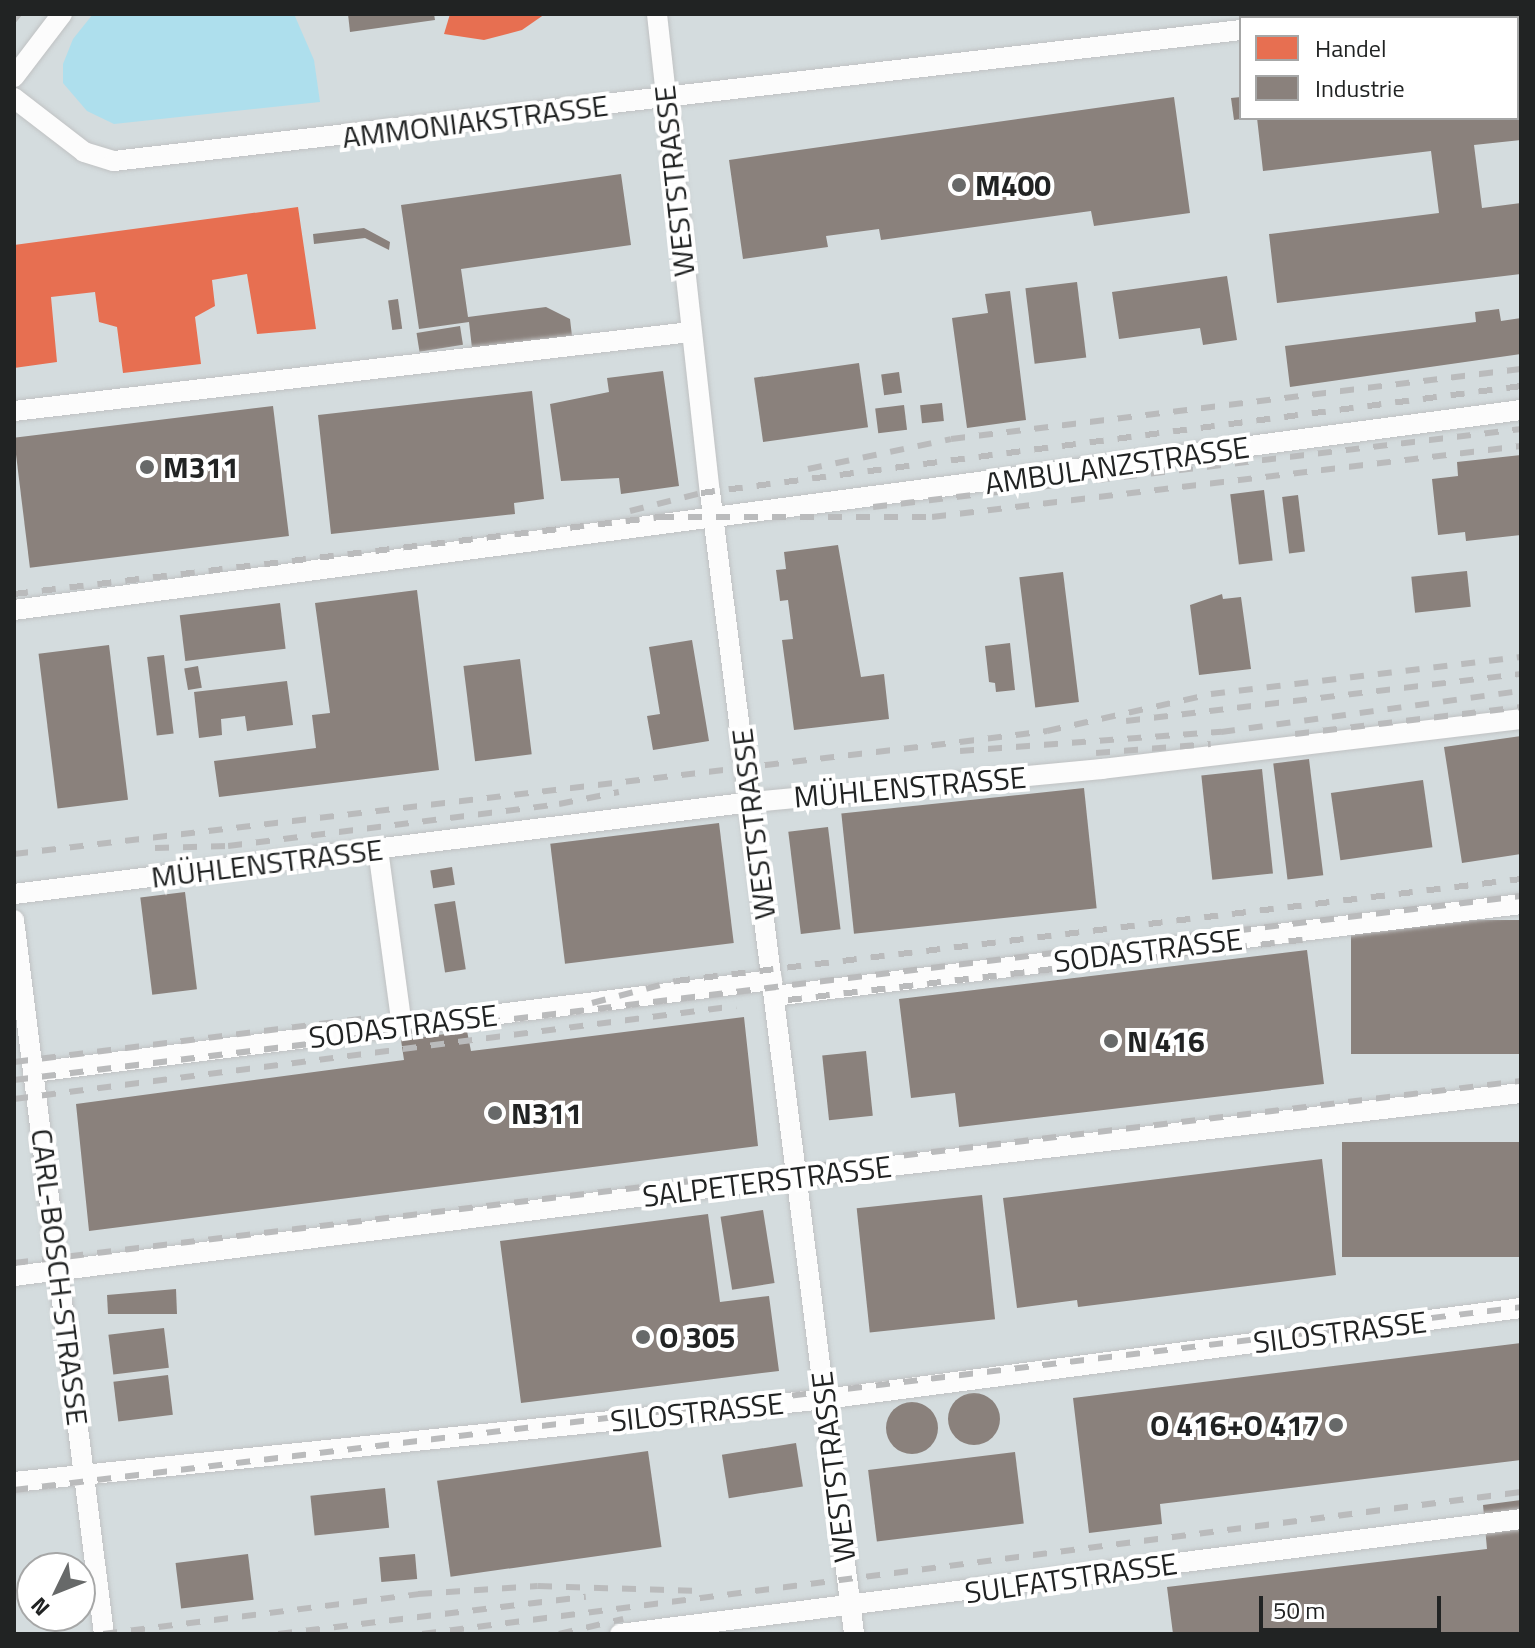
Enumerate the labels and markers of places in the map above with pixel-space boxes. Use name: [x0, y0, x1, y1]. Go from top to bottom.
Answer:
place label: M400: [975, 167, 1051, 203]
marker: M400: [950, 176, 968, 194]
place label: M311: [163, 449, 239, 485]
marker: M311: [138, 458, 156, 476]
place label: N 416: [1127, 1023, 1205, 1059]
marker: N 416: [1102, 1032, 1120, 1050]
place label: N311: [511, 1095, 582, 1131]
marker: N311: [486, 1104, 504, 1122]
place label: O 305: [659, 1319, 736, 1355]
marker: O 305: [634, 1328, 652, 1346]
place label: O 416+O 417: [1150, 1407, 1320, 1443]
marker: O 416+O 417: [1327, 1416, 1345, 1434]

